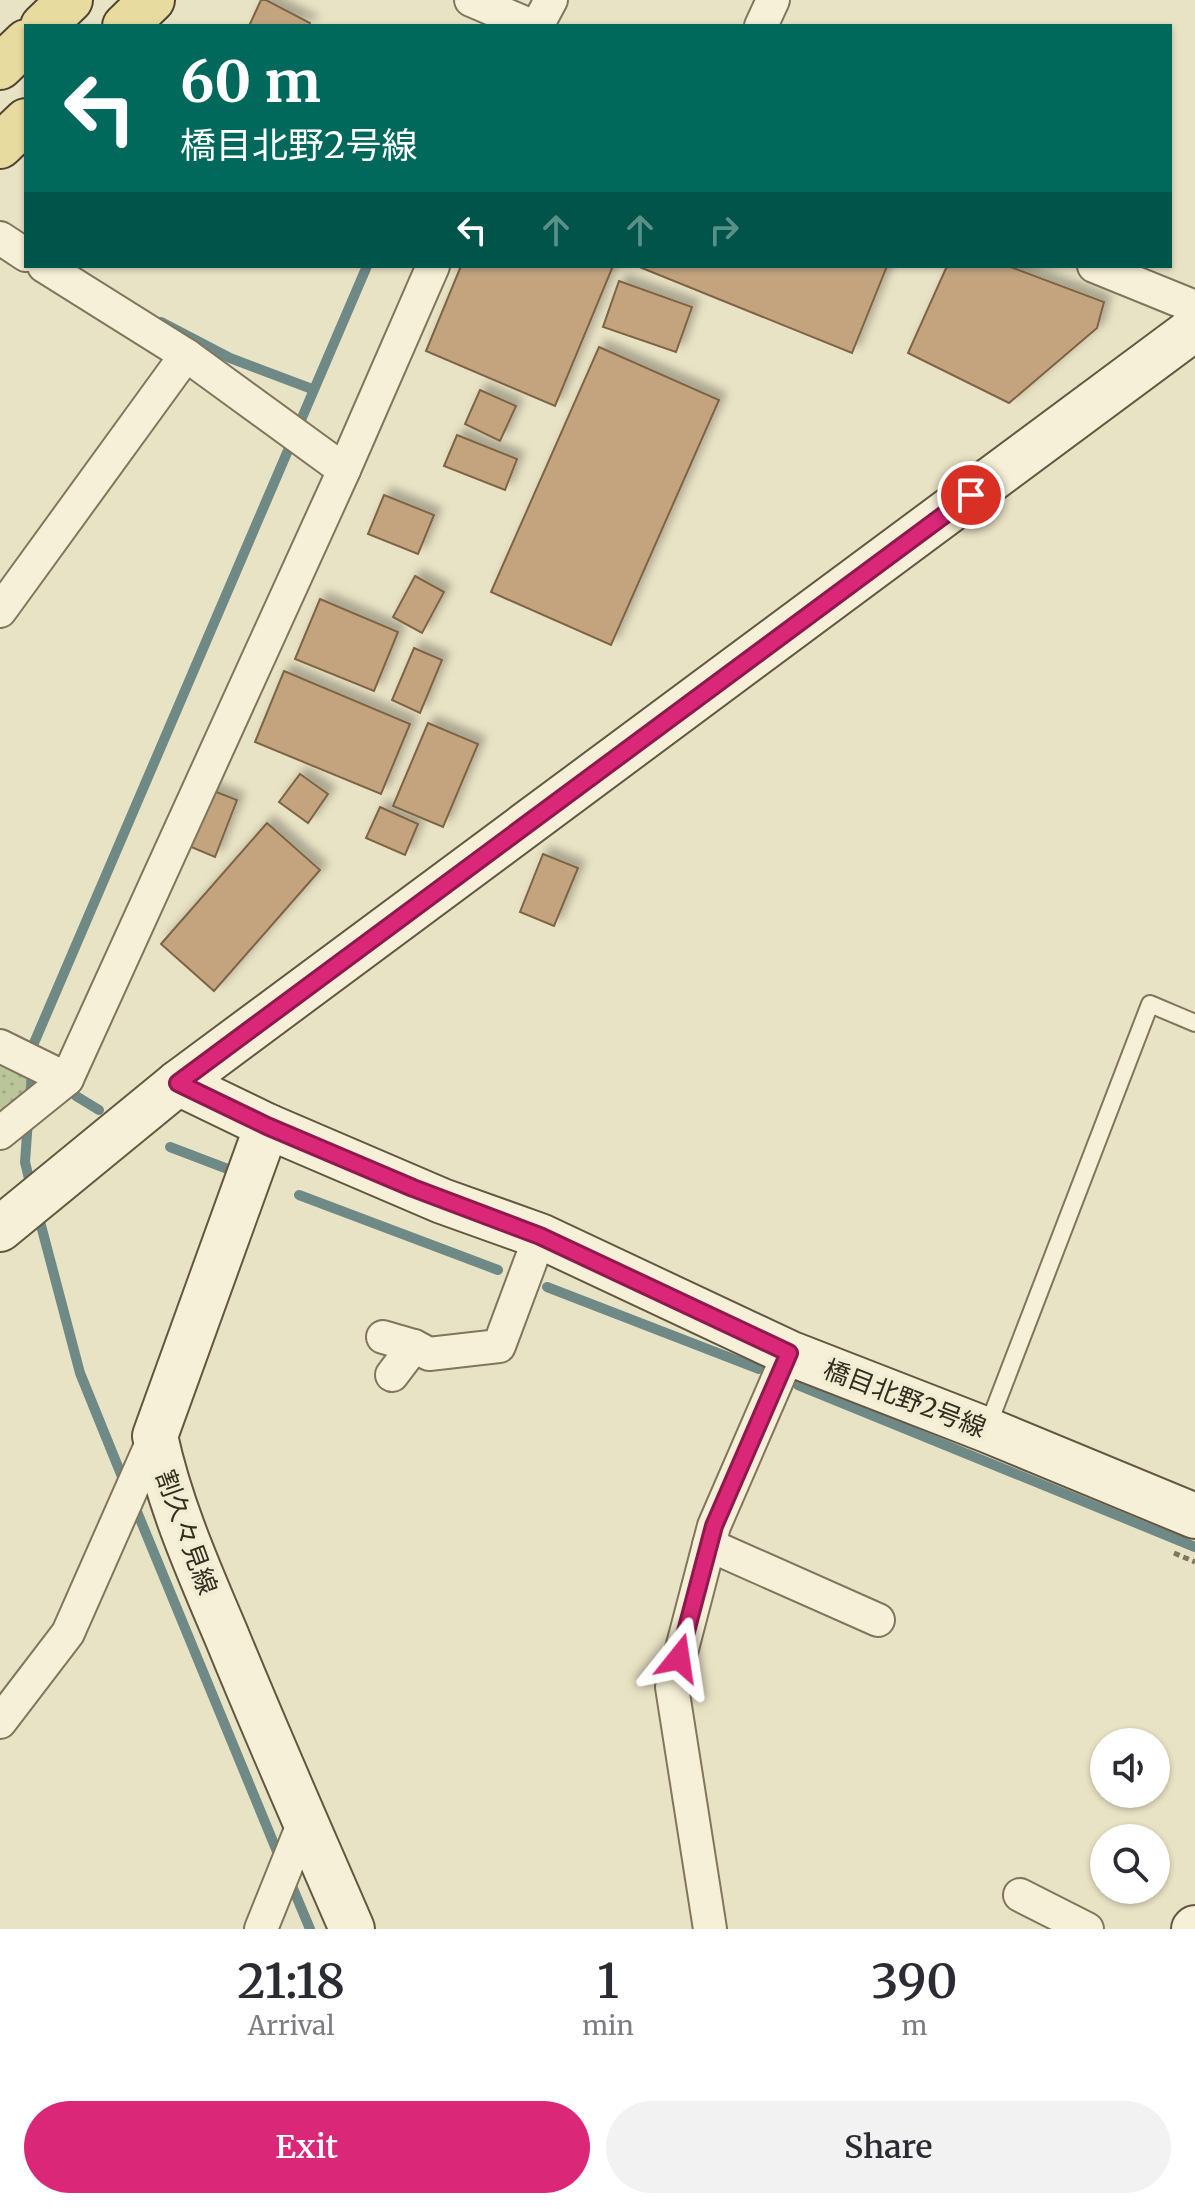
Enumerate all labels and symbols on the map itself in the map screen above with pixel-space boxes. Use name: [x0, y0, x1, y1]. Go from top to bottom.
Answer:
pin: [937, 461, 1005, 529]
street label: 橋目北野2号線: [819, 1352, 991, 1444]
street label: 割久々見線: [149, 1465, 225, 1599]
position arrow: [637, 1616, 721, 1700]

